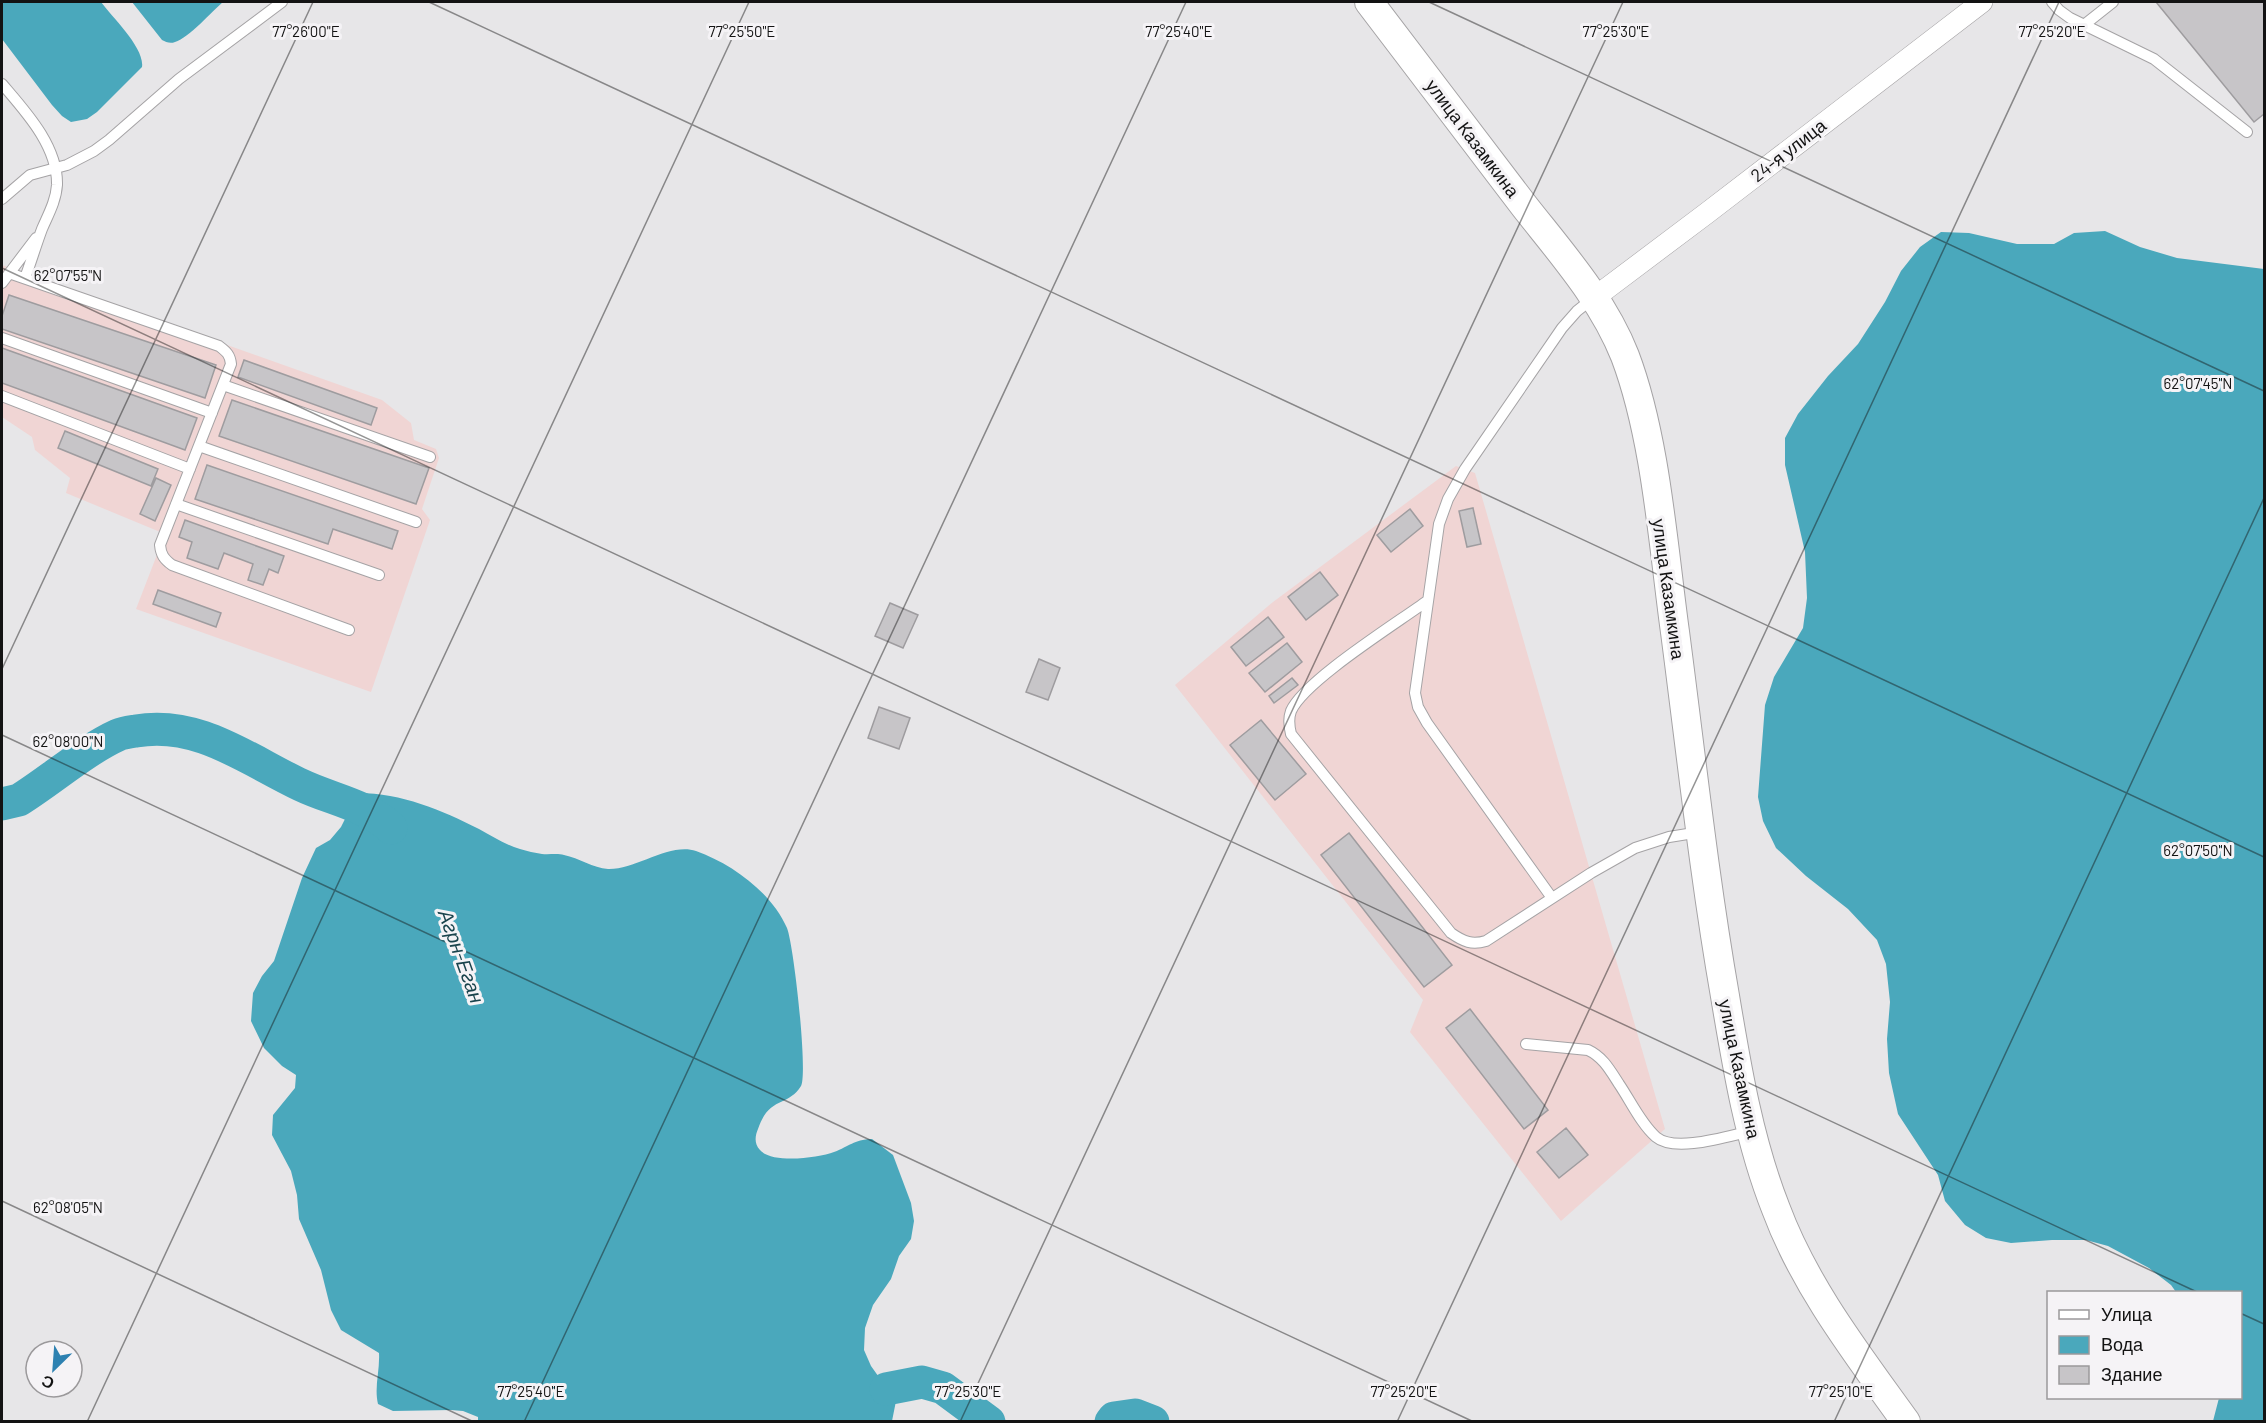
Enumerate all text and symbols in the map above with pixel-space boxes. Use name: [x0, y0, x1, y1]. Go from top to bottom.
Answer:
text: 77°26'00"E: [272, 22, 340, 40]
text: 77°25'50"E: [709, 22, 775, 40]
text: 77°25'40"E: [1145, 22, 1213, 40]
text: 77°25'30"E: [1583, 22, 1649, 40]
text: 77°25'20"E: [2018, 22, 2086, 40]
street label: улица Казамкина: [1422, 75, 1525, 202]
street label: 24-я улица: [1746, 113, 1831, 186]
text: 62°07'55"N: [34, 266, 102, 284]
text: 62°07'45"N: [2164, 374, 2232, 392]
street label: улица Казамкина: [1648, 517, 1690, 662]
text: 62°08'00"N: [33, 732, 103, 750]
text: 62°07'50"N: [2163, 841, 2233, 859]
water label: Агрн-Еган: [434, 905, 490, 1006]
street label: улица Казамкина: [1714, 997, 1766, 1142]
text: 62°08'05"N: [33, 1198, 103, 1216]
legend: [2047, 1291, 2242, 1399]
text: Улица: [2101, 1303, 2153, 1325]
text: Вода: [2101, 1333, 2144, 1355]
north arrow: [24, 1339, 84, 1399]
text: Здание: [2101, 1363, 2162, 1385]
text: С: [38, 1372, 57, 1394]
text: 77°25'40"E: [497, 1382, 565, 1400]
text: 77°25'30"E: [935, 1382, 1001, 1400]
text: 77°25'20"E: [1370, 1382, 1438, 1400]
text: 77°25'10"E: [1809, 1382, 1873, 1400]

